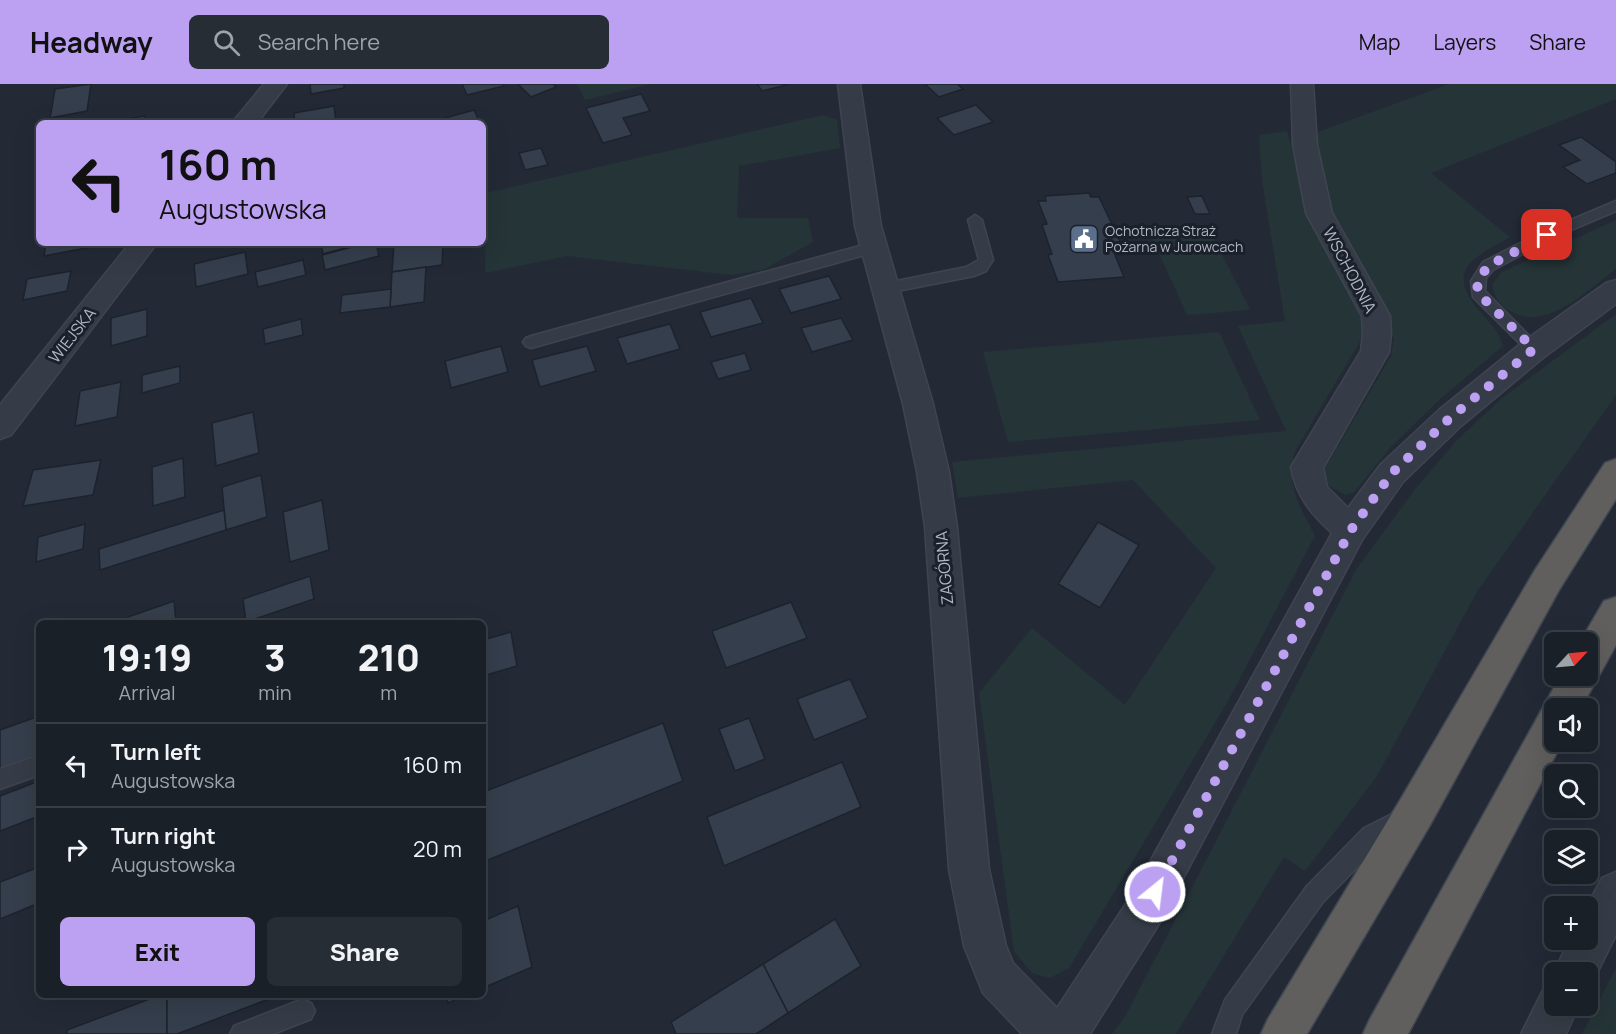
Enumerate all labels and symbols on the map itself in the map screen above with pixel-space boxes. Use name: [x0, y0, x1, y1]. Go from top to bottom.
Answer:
pin: [1521, 209, 1572, 260]
place label: Ochotnicza Straż Pożarna w Jurowcach: [1105, 221, 1243, 256]
public building icon: Ochotnicza Straż Pożarna w Jurowcach: [1068, 223, 1100, 255]
street label: WSCHODNIA: [1318, 223, 1382, 317]
street label: WIEJSKA: [43, 303, 101, 367]
street label: ZAGÓRNA: [930, 530, 958, 606]
north arrow: [1544, 632, 1598, 686]
position arrow: [1123, 860, 1187, 924]

